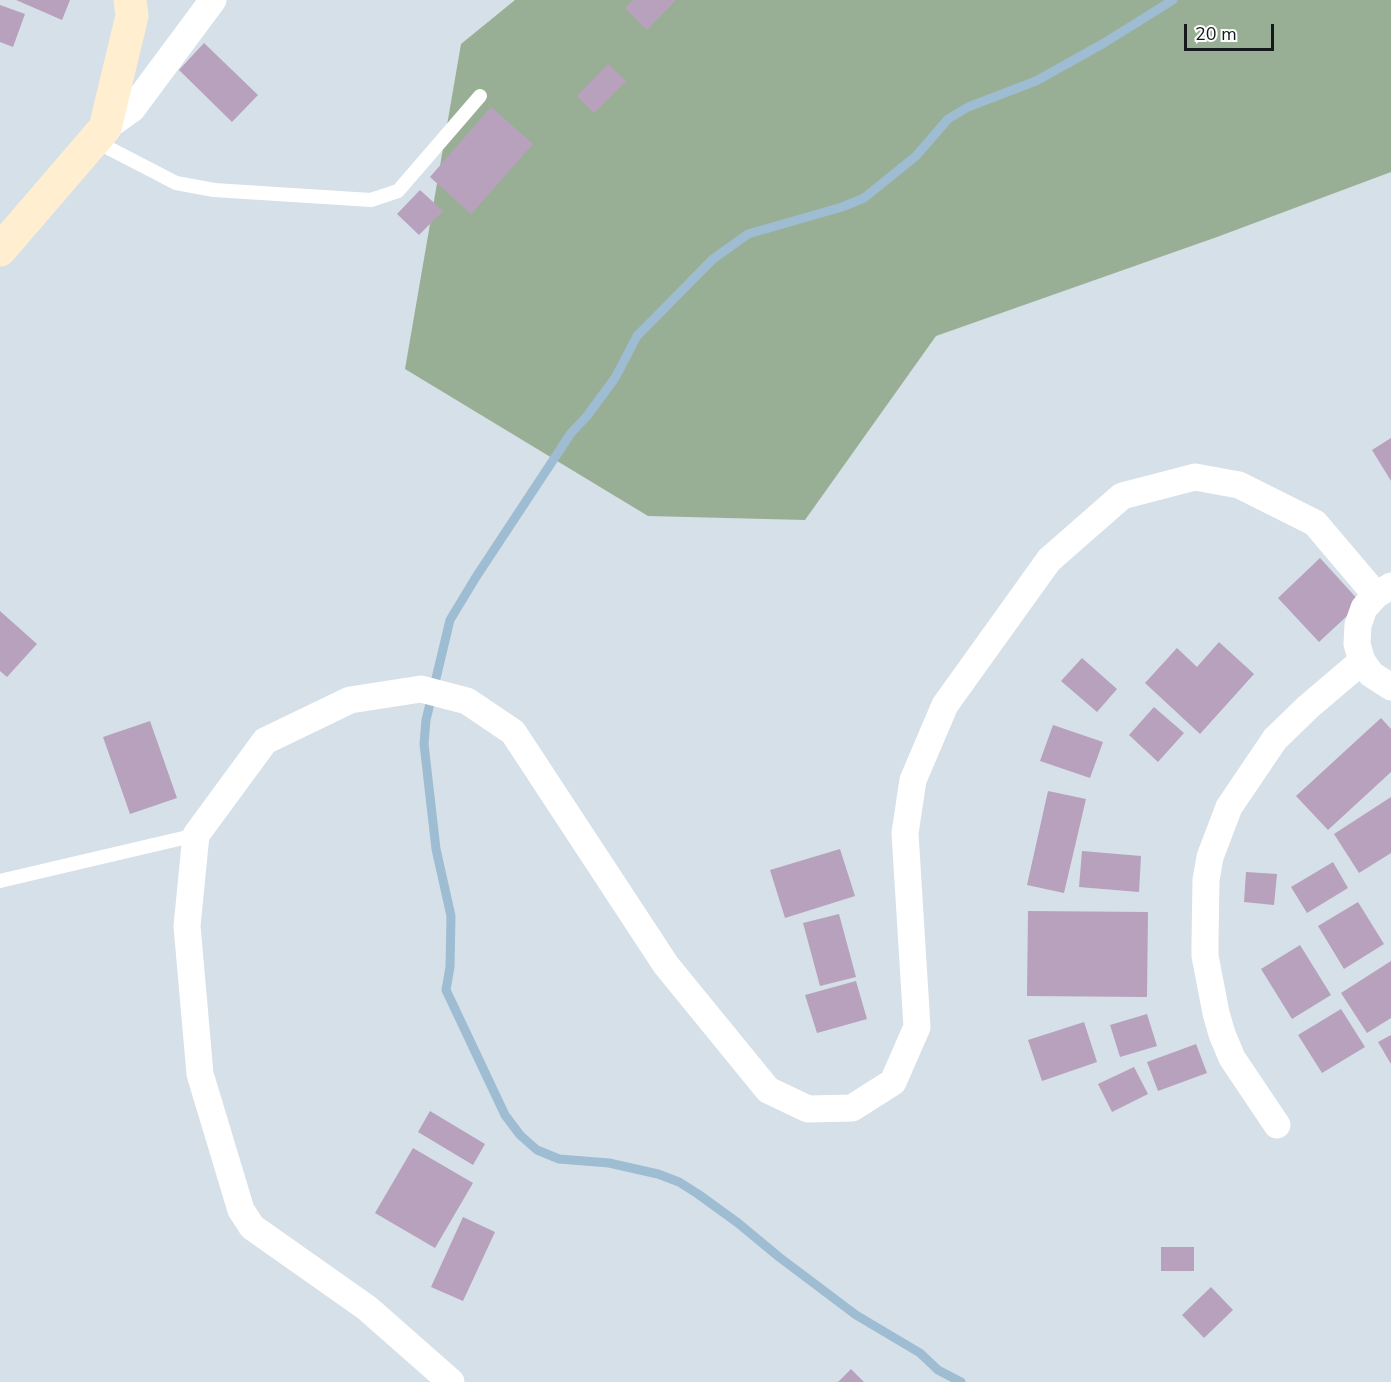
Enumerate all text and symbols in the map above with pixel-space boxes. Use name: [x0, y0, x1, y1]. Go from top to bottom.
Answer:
scale bar: [1187, 12, 1277, 50]
text: 20 m: [1195, 22, 1237, 46]

